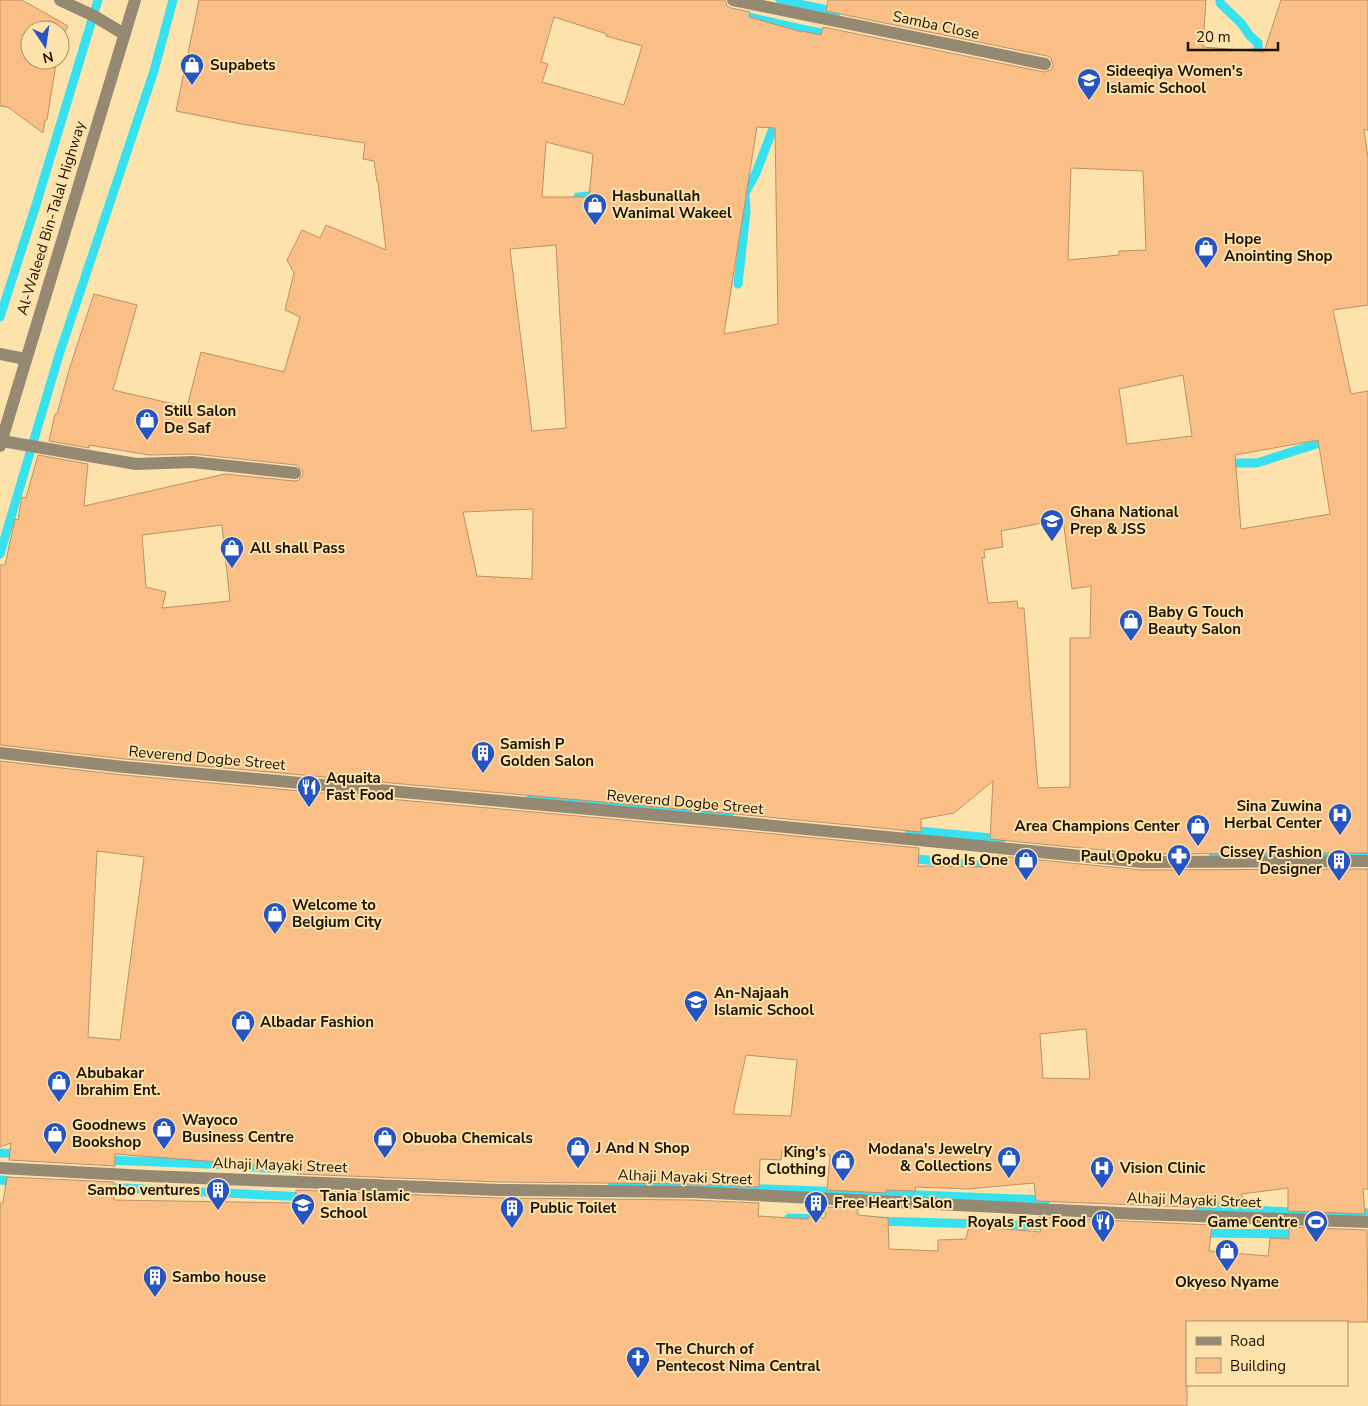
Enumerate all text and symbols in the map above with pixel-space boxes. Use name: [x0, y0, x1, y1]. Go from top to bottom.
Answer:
street label: Samba Close: [891, 6, 981, 44]
north arrow: [20, 20, 70, 70]
scale bar: [1188, 20, 1278, 52]
text: 20 m: [1196, 27, 1231, 47]
text: N: [41, 47, 55, 68]
shop icon: Supabets: [179, 52, 205, 86]
place label: Supabets: [210, 55, 276, 75]
place label: Sideeqiya Women's Islamic School: [1106, 61, 1243, 98]
school or university icon: Sideeqiya Women's Islamic School: [1076, 67, 1102, 101]
street label: Al-Waleed Bin-Talal Highway: [12, 118, 90, 317]
place label: Hasbunallah Wanimal Wakeel: [612, 186, 732, 223]
shop icon: Hasbunallah Wanimal Wakeel: [582, 192, 608, 226]
place label: Hope Anointing Shop: [1224, 229, 1333, 266]
shop icon: Hope Anointing Shop: [1193, 235, 1219, 269]
place label: Still Salon De Saf: [164, 401, 236, 438]
shop icon: Still Salon De Saf: [134, 407, 160, 441]
place label: Ghana National Prep & JSS: [1070, 502, 1179, 539]
school or university icon: Ghana National Prep & JSS: [1039, 508, 1065, 542]
shop icon: All shall Pass: [219, 535, 245, 569]
place label: All shall Pass: [250, 538, 345, 558]
place label: Baby G Touch Beauty Salon: [1148, 602, 1244, 639]
shop icon: Baby G Touch Beauty Salon: [1118, 608, 1144, 642]
place label: Samish P Golden Salon: [500, 734, 594, 771]
building icon: Samish P Golden Salon: [470, 740, 496, 774]
street label: Reverend Dogbe Street: [128, 741, 287, 775]
place label: Aquaita Fast Food: [326, 768, 394, 805]
restaurant icon: Aquaita Fast Food: [296, 774, 322, 808]
street label: Reverend Dogbe Street: [606, 785, 765, 819]
place label: Sina Zuwina Herbal Center: [1224, 796, 1322, 833]
hospital icon: Sina Zuwina Herbal Center: [1327, 802, 1353, 836]
shop icon: Area Champions Center: [1185, 813, 1211, 847]
place label: Area Champions Center: [1015, 816, 1180, 836]
place label: Cissey Fashion Designer: [1220, 842, 1322, 879]
pharmacy icon: Paul Opoku: [1166, 843, 1192, 877]
place label: Paul Opoku: [1081, 846, 1162, 866]
shop icon: God Is One: [1013, 847, 1039, 881]
building icon: Cissey Fashion Designer: [1326, 848, 1352, 882]
place label: God Is One: [931, 850, 1008, 870]
place label: Welcome to Belgium City: [292, 895, 382, 932]
shop icon: Welcome to Belgium City: [262, 901, 288, 935]
place label: An-Najaah Islamic School: [714, 983, 814, 1020]
school or university icon: An-Najaah Islamic School: [683, 989, 709, 1023]
shop icon: Albadar Fashion: [230, 1009, 256, 1043]
place label: Albadar Fashion: [260, 1012, 374, 1032]
place label: Abubakar Ibrahim Ent.: [76, 1063, 161, 1100]
shop icon: Abubakar Ibrahim Ent.: [46, 1069, 72, 1103]
place label: Wayoco Business Centre: [182, 1110, 294, 1147]
place label: Goodnews Bookshop: [72, 1115, 146, 1152]
shop icon: Wayoco Business Centre: [151, 1116, 177, 1150]
shop icon: Goodnews Bookshop: [42, 1121, 68, 1155]
shop icon: Obuoba Chemicals: [372, 1125, 398, 1159]
place label: Obuoba Chemicals: [402, 1128, 533, 1148]
shop icon: J And N Shop: [565, 1135, 591, 1169]
place label: J And N Shop: [595, 1138, 690, 1158]
place label: Modana's Jewelry & Collections: [868, 1139, 992, 1176]
place label: King's Clothing: [766, 1142, 826, 1179]
shop icon: Modana's Jewelry & Collections: [996, 1145, 1022, 1179]
shop icon: King's Clothing: [830, 1148, 856, 1182]
street label: Alhaji Mayaki Street: [212, 1153, 348, 1177]
hospital icon: Vision Clinic: [1089, 1155, 1115, 1189]
place label: Vision Clinic: [1119, 1158, 1206, 1178]
street label: Alhaji Mayaki Street: [617, 1165, 753, 1189]
building icon: Sambo ventures: [205, 1177, 231, 1211]
place label: Sambo ventures: [87, 1180, 200, 1200]
place label: Tania Islamic School: [320, 1186, 410, 1223]
street label: Alhaji Mayaki Street: [1126, 1188, 1262, 1212]
building icon: Free Heart Salon: [803, 1190, 829, 1224]
school or university icon: Tania Islamic School: [290, 1192, 316, 1226]
place label: Free Heart Salon: [834, 1193, 952, 1213]
building icon: Public Toilet: [499, 1195, 525, 1229]
place label: Public Toilet: [530, 1198, 617, 1218]
restaurant icon: Royals Fast Food: [1090, 1209, 1116, 1243]
sports icon: Game Centre: [1303, 1209, 1329, 1243]
place label: Royals Fast Food: [968, 1212, 1086, 1232]
place label: Game Centre: [1207, 1212, 1298, 1232]
shop icon: Okyeso Nyame: [1214, 1238, 1240, 1272]
building icon: Sambo house: [142, 1264, 168, 1298]
place label: Sambo house: [172, 1267, 266, 1287]
place label: Okyeso Nyame: [1175, 1272, 1279, 1292]
legend: [1186, 1321, 1348, 1386]
text: Road: [1230, 1331, 1265, 1351]
place label: The Church of Pentecost Nima Central: [656, 1339, 821, 1376]
church icon: The Church of Pentecost Nima Central: [625, 1345, 651, 1379]
text: Building: [1230, 1356, 1286, 1376]

